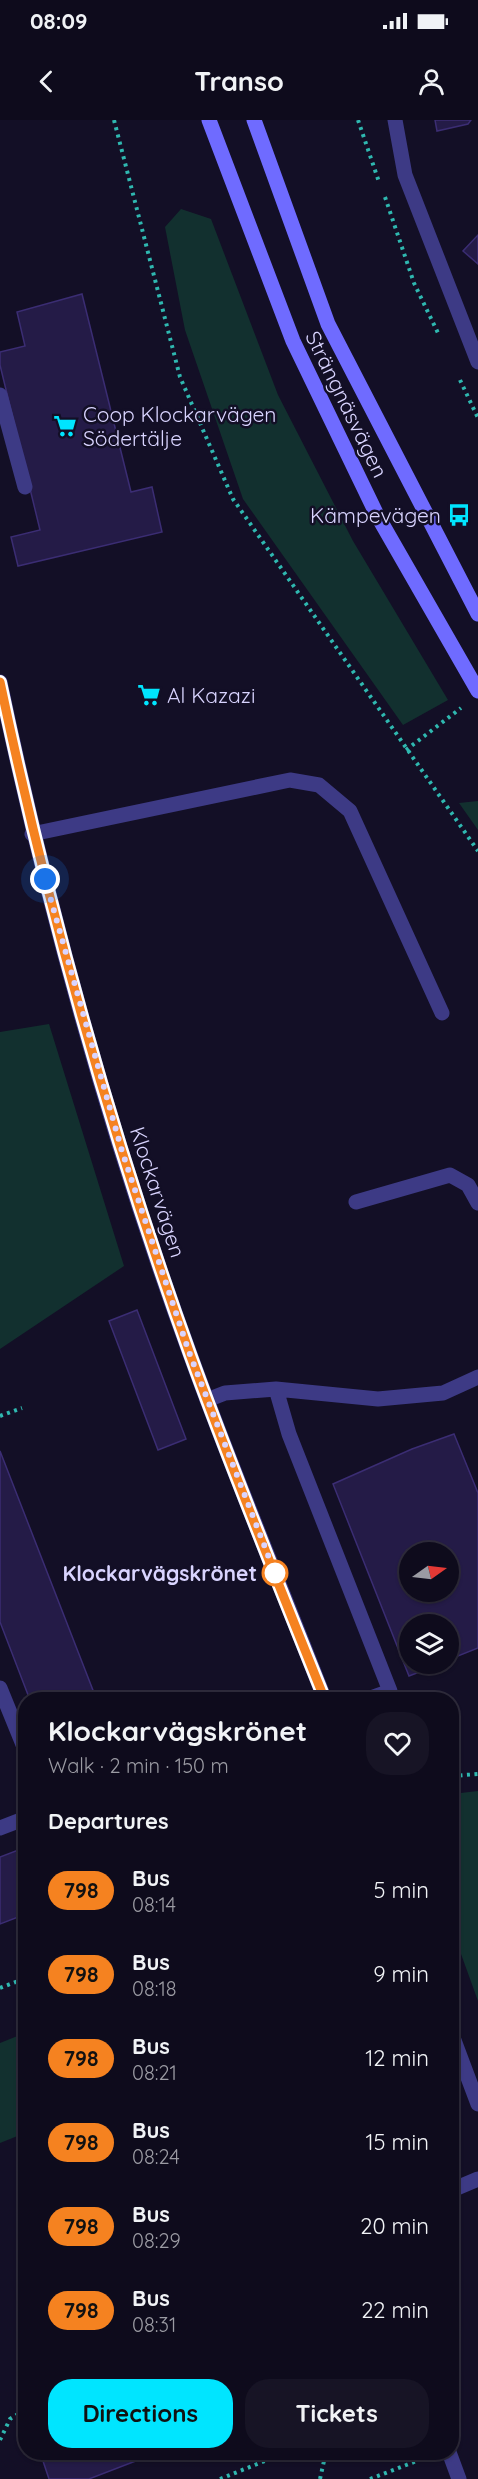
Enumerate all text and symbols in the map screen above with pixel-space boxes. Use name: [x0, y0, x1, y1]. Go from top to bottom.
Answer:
text: 08:09: [30, 7, 88, 35]
text: Transo: [194, 64, 284, 98]
icon: back: [30, 65, 63, 98]
icon: person: [415, 65, 448, 98]
street label: Strängnäsvägen: [300, 326, 394, 482]
place label: Coop Klockarvägen Södertälje: [83, 401, 276, 451]
supermarket icon: Coop Klockarvägen Södertälje: [52, 413, 78, 439]
place label: Kämpevägen: [310, 502, 441, 528]
bus stop icon: Kämpevägen: [446, 502, 472, 528]
supermarket icon: Al Kazazi: [136, 682, 162, 708]
place label: Al Kazazi: [167, 682, 255, 708]
your location: [30, 864, 60, 894]
street label: Klockarvägen: [125, 1123, 191, 1261]
north arrow: [399, 1542, 459, 1602]
map controls: [399, 1542, 459, 1674]
place label: Klockarvägskrönet: [63, 1560, 257, 1586]
marker: Klockarvägskrönet: [262, 1560, 288, 1586]
button: layers: [399, 1614, 459, 1674]
button: heart: [366, 1712, 429, 1775]
text: Klockarvägskrönet: [48, 1713, 307, 1748]
text: Walk · 2 min · 150 m: [48, 1753, 229, 1778]
text: Departures: [48, 1807, 169, 1835]
text: Bus: [132, 1864, 170, 1892]
text: 5 min: [374, 1876, 429, 1904]
text: 798: [64, 1877, 98, 1903]
text: 08:14: [132, 1892, 176, 1917]
text: Bus: [132, 1948, 170, 1976]
text: 9 min: [373, 1960, 429, 1988]
text: 798: [64, 1961, 98, 1987]
text: 08:18: [132, 1976, 177, 2001]
text: Bus: [132, 2032, 170, 2060]
text: 12 min: [365, 2044, 429, 2072]
text: 798: [64, 2045, 98, 2071]
text: 08:21: [132, 2060, 177, 2085]
text: Bus: [132, 2116, 170, 2144]
text: 15 min: [365, 2128, 429, 2156]
text: 798: [64, 2129, 98, 2155]
text: 08:24: [132, 2144, 180, 2169]
text: Bus: [132, 2200, 170, 2228]
text: 20 min: [360, 2212, 429, 2240]
text: 798: [64, 2213, 98, 2239]
text: 08:29: [132, 2228, 181, 2253]
text: Bus: [132, 2284, 170, 2312]
text: 22 min: [361, 2296, 429, 2324]
text: 798: [64, 2297, 98, 2323]
text: 08:31: [132, 2312, 176, 2337]
button: Directions: [48, 2379, 233, 2448]
button: Tickets: [245, 2379, 429, 2448]

